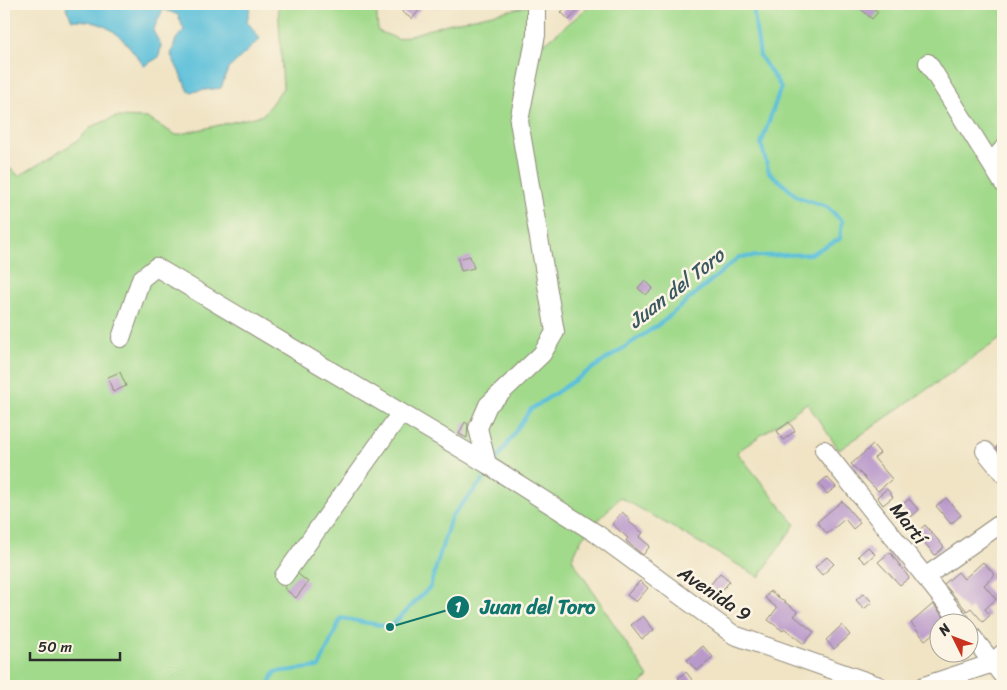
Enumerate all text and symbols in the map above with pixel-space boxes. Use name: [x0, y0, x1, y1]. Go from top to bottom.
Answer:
water label: Juan del Toro: [620, 238, 734, 338]
street label: Martí: [881, 495, 938, 554]
street label: Avenida 9: [670, 556, 758, 630]
callout: Juan del Toro: [445, 589, 606, 624]
text: Juan del Toro: [479, 590, 596, 625]
text: 1: [455, 594, 462, 620]
north arrow: [930, 612, 980, 662]
text: N: [932, 617, 957, 642]
scale bar: [30, 630, 120, 662]
text: 50 m: [38, 634, 73, 660]

